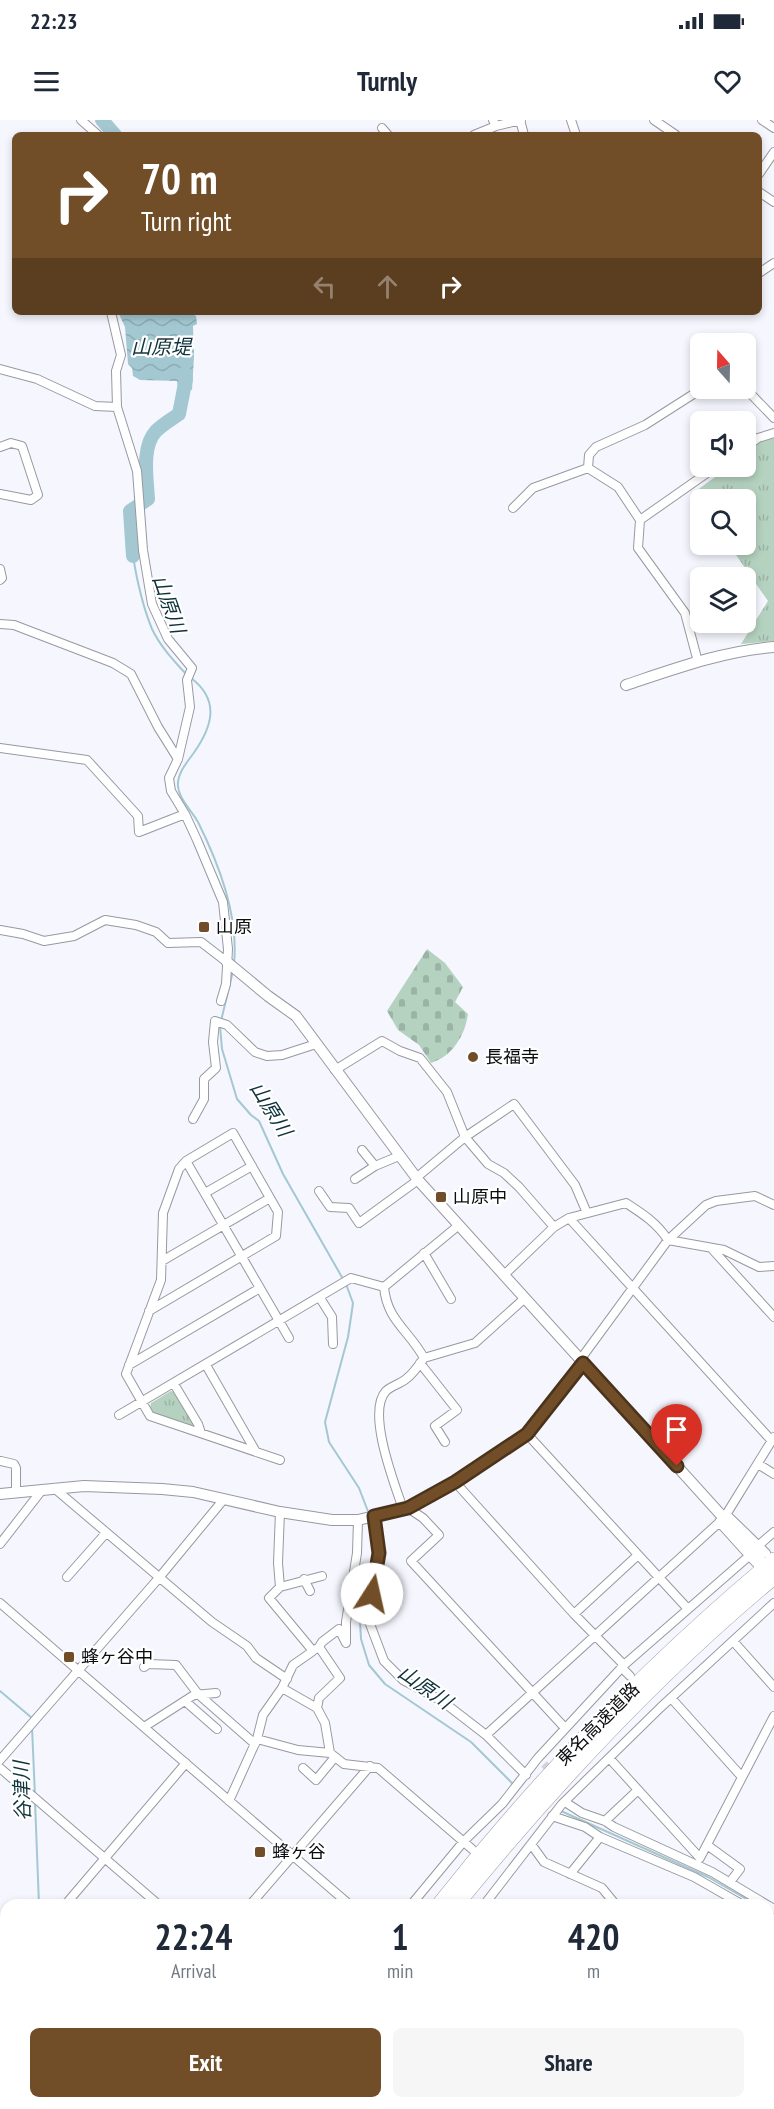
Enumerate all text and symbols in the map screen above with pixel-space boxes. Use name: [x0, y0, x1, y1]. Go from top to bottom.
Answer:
text: 22:23: [30, 7, 78, 35]
text: Turnly: [357, 64, 417, 98]
icon: menu: [30, 65, 63, 98]
icon: heart: [711, 65, 744, 98]
text: 70 m: [141, 151, 218, 206]
icon: right: [42, 156, 120, 234]
text: Turn right: [141, 204, 232, 238]
icon: left: [308, 270, 341, 303]
icon: ahead: [371, 270, 404, 303]
icon: right: [434, 270, 467, 303]
north arrow: [690, 333, 756, 399]
map controls: [690, 333, 756, 633]
water label: 山原堤: [131, 334, 193, 360]
button: sound: [690, 411, 756, 477]
button: search: [690, 489, 756, 555]
button: layers: [690, 567, 756, 633]
water label: 山原川: [147, 571, 192, 638]
place label: 山原: [216, 915, 252, 938]
marker: 山原: [197, 920, 211, 934]
place label: 長福寺: [485, 1045, 539, 1068]
marker: 長福寺: [466, 1050, 480, 1064]
water label: 山原川: [244, 1077, 299, 1143]
place label: 山原中: [453, 1185, 507, 1208]
marker: 山原中: [434, 1190, 448, 1204]
pin: [651, 1404, 702, 1466]
icon: arrive: [660, 1413, 693, 1446]
position arrow: [340, 1562, 404, 1626]
place label: 蜂ヶ谷中: [81, 1645, 153, 1668]
marker: 蜂ヶ谷中: [62, 1650, 76, 1664]
water label: 山原川: [393, 1659, 459, 1716]
street label: 東名高速道路: [551, 1677, 644, 1770]
water label: 谷津川: [8, 1759, 36, 1821]
place label: 蜂ヶ谷: [272, 1840, 326, 1863]
marker: 蜂ヶ谷: [253, 1845, 267, 1859]
text: 22:24: [155, 1913, 232, 1960]
text: 1: [391, 1913, 409, 1960]
text: 420: [568, 1913, 619, 1960]
text: Arrival: [171, 1958, 216, 1984]
text: min: [387, 1958, 413, 1984]
text: m: [587, 1958, 600, 1984]
button: Exit: [30, 2028, 381, 2097]
button: Share: [393, 2028, 744, 2097]

